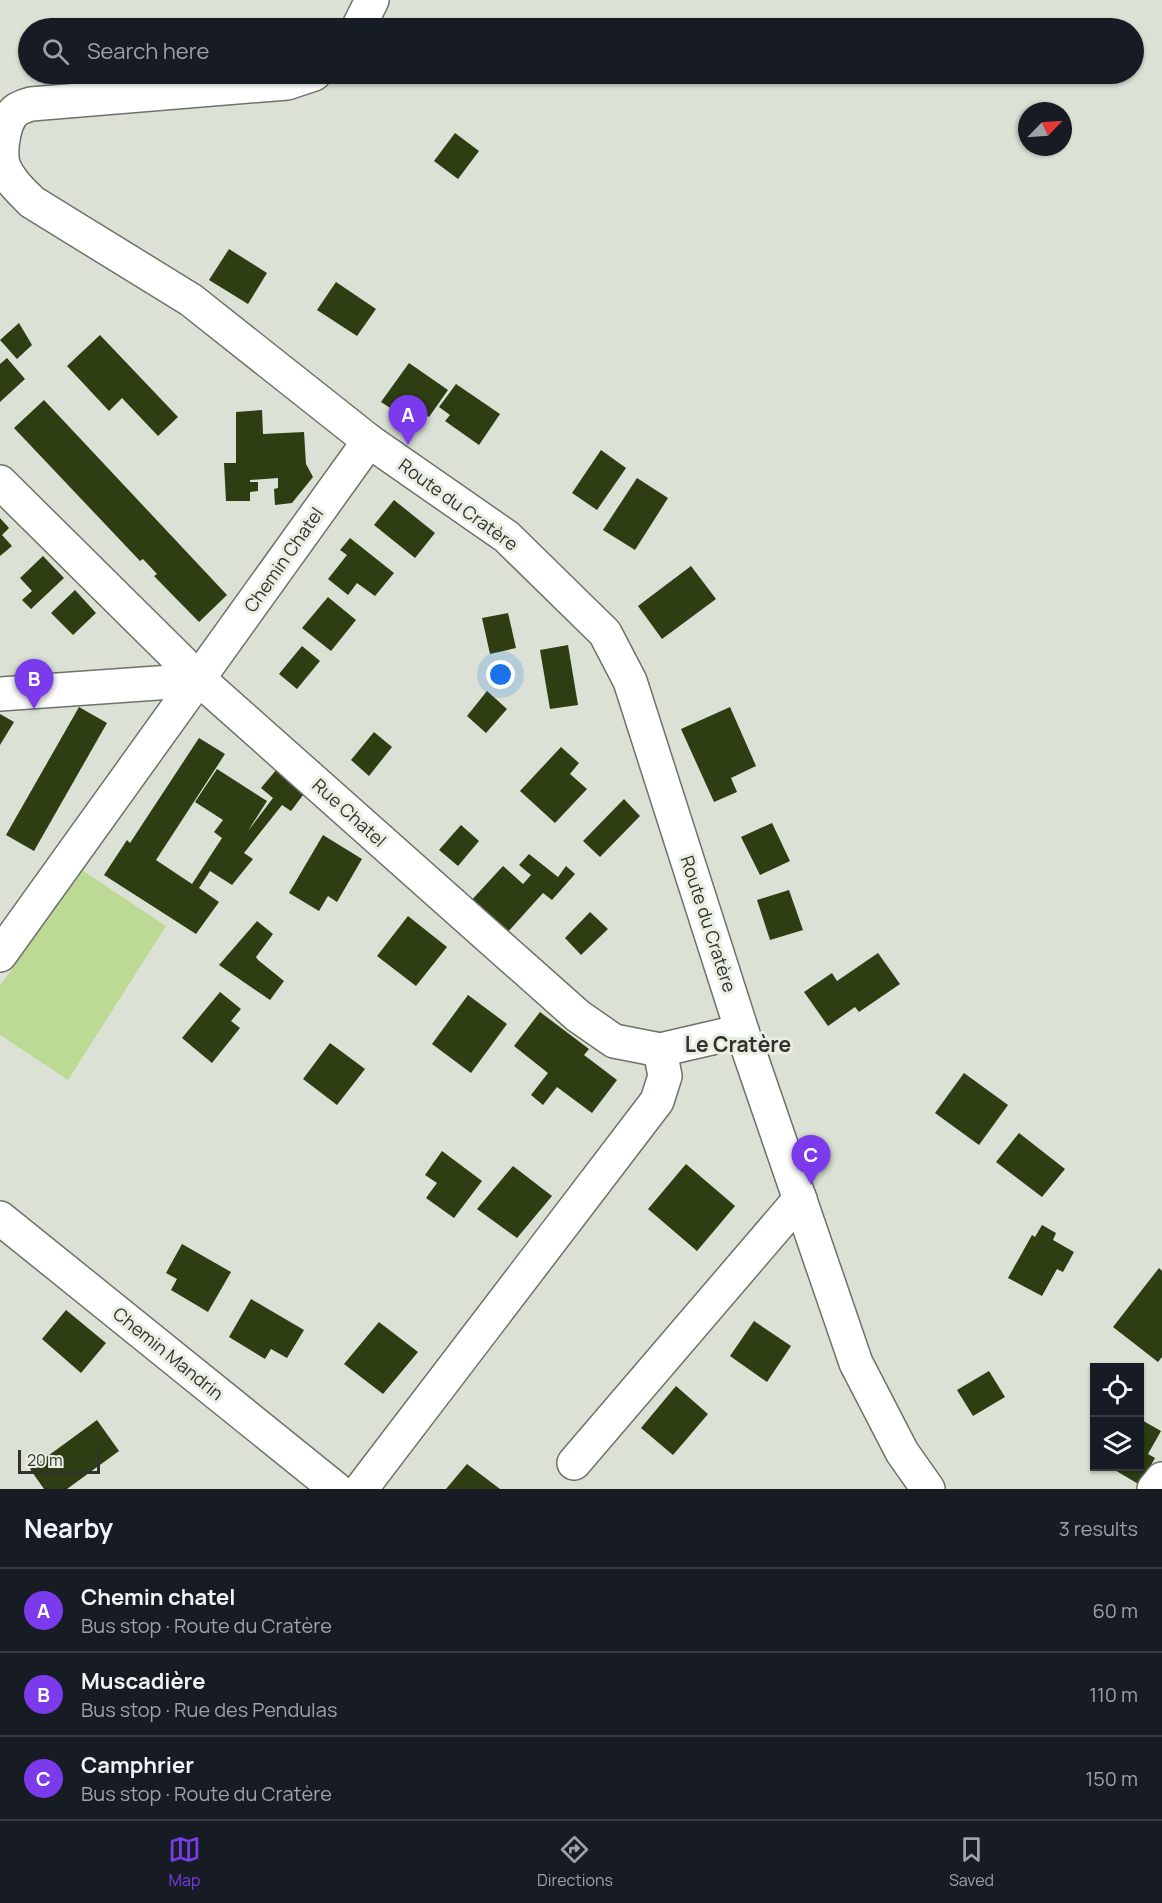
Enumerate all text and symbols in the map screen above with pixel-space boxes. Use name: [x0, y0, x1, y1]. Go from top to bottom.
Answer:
search box: [18, 18, 1144, 84]
icon: search: [39, 35, 72, 68]
text: Search here: [87, 36, 209, 66]
north arrow: [1018, 102, 1072, 156]
pin: A: [388, 396, 428, 445]
street label: Route du Cratère: [394, 453, 523, 556]
street label: Chemin Chatel: [238, 502, 328, 617]
pin: B: [15, 660, 54, 709]
your location: [486, 660, 515, 689]
street label: Rue Chatel: [308, 773, 392, 852]
street label: Route du Cratère: [676, 852, 742, 995]
district label: Le Cratère: [685, 1030, 791, 1058]
pin: C: [792, 1136, 830, 1185]
street label: Chemin Mandrin: [108, 1301, 229, 1405]
map controls: [1090, 1363, 1144, 1471]
button: locate: [1090, 1363, 1144, 1417]
button: layers: [1090, 1417, 1144, 1471]
scale bar: [18, 1447, 100, 1474]
text: 20 m: [27, 1449, 63, 1471]
text: Nearby: [24, 1510, 113, 1546]
text: 3 results: [1059, 1515, 1138, 1542]
text: Chemin chatel: [81, 1582, 235, 1612]
text: A: [37, 1597, 50, 1624]
text: 60 m: [1092, 1597, 1138, 1624]
text: Bus stop · Route du Cratère: [81, 1612, 332, 1639]
text: Muscadière: [81, 1666, 205, 1696]
text: B: [37, 1681, 50, 1708]
text: 110 m: [1089, 1681, 1138, 1708]
text: Bus stop · Rue des Pendulas: [81, 1696, 337, 1723]
text: Camphrier: [81, 1750, 194, 1780]
text: C: [36, 1765, 51, 1792]
text: 150 m: [1085, 1765, 1138, 1792]
text: Bus stop · Route du Cratère: [81, 1780, 332, 1807]
tab: Map: [168, 1833, 201, 1891]
tab: Directions: [537, 1833, 613, 1891]
tab: Saved: [949, 1833, 994, 1891]

